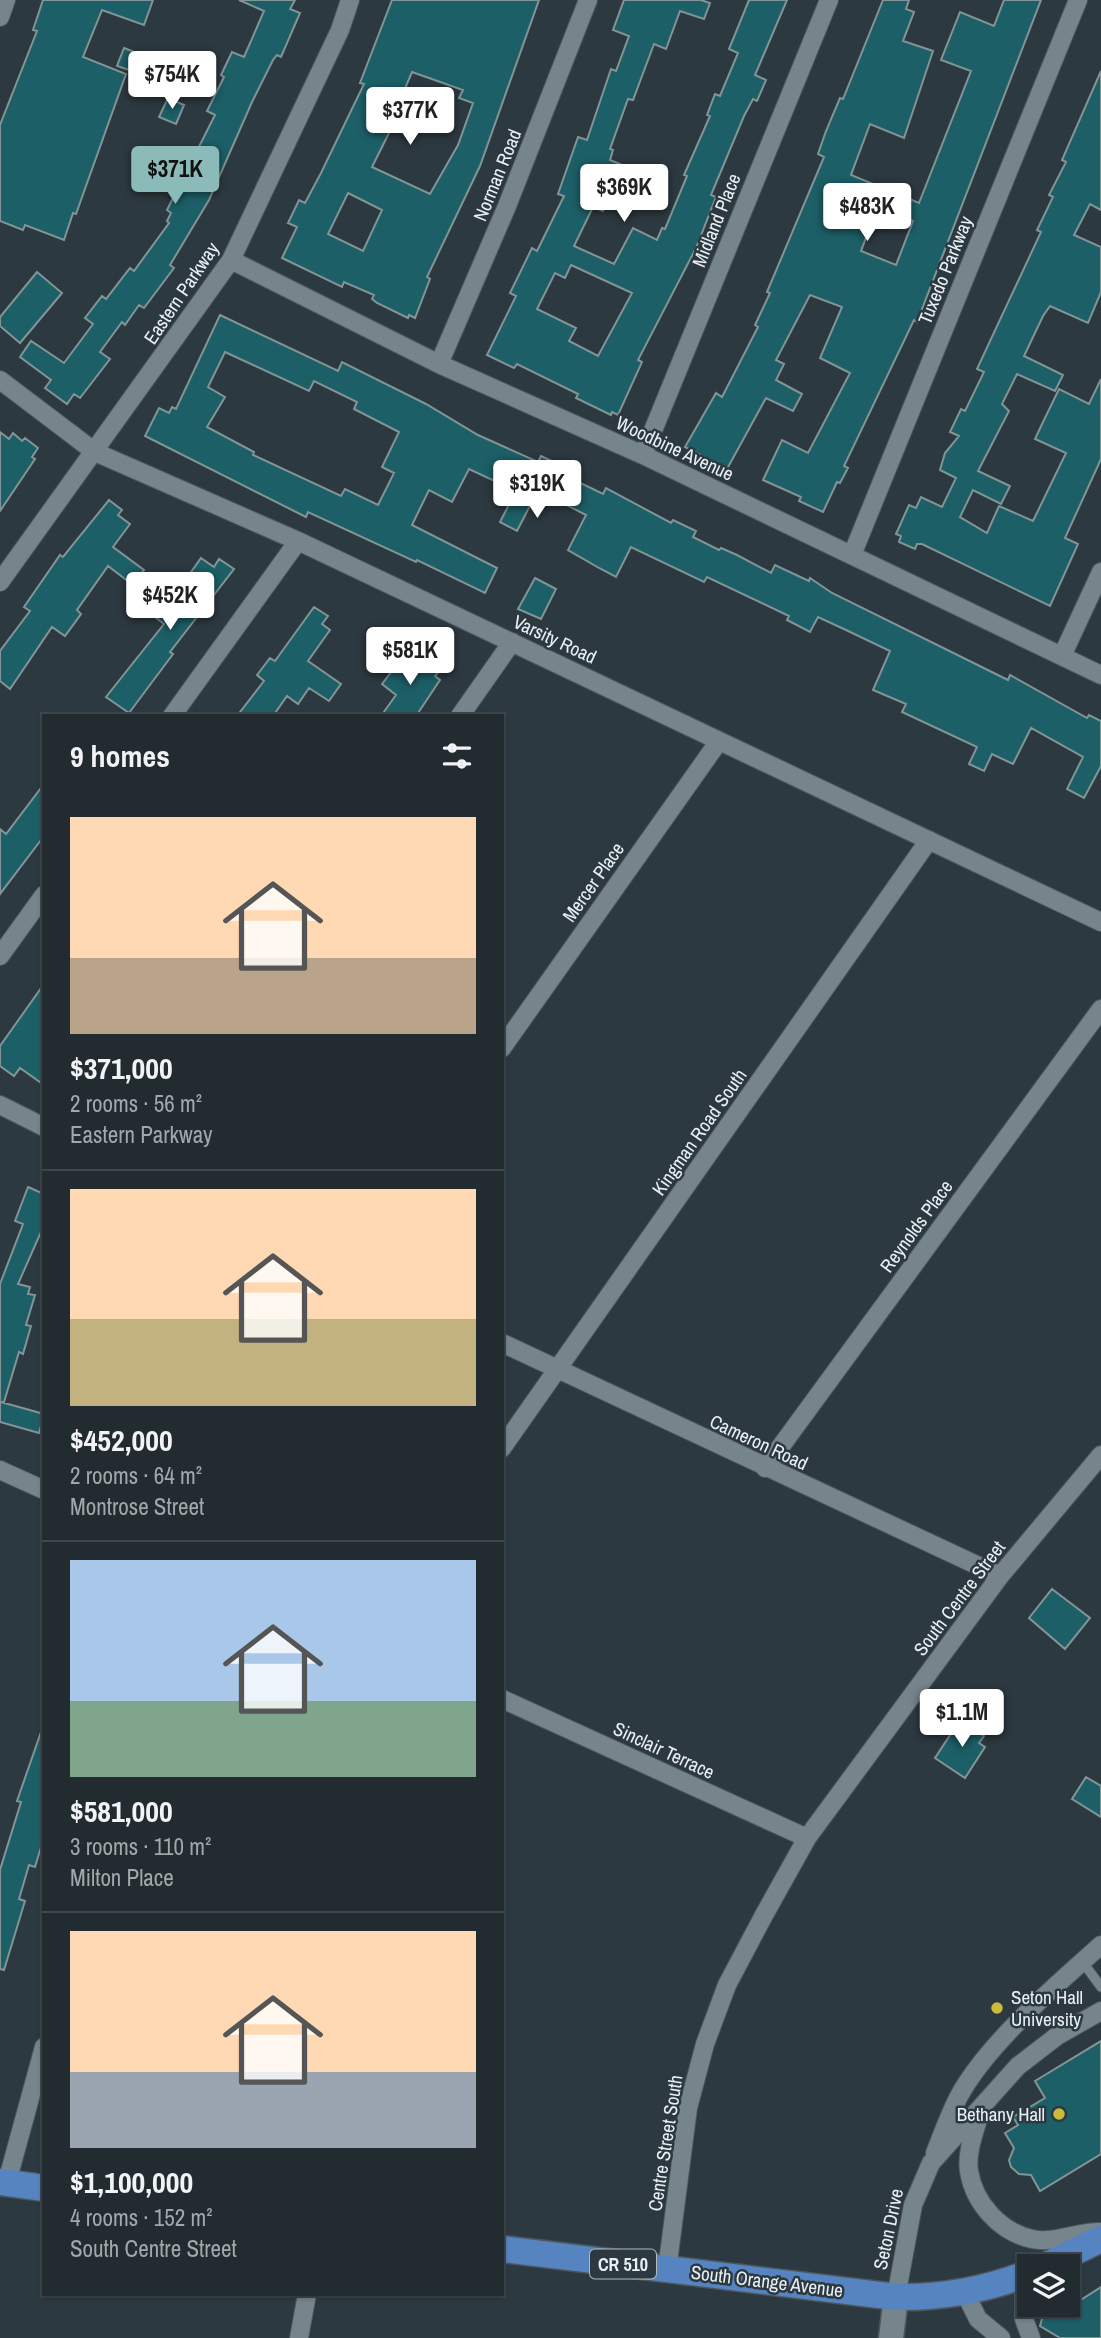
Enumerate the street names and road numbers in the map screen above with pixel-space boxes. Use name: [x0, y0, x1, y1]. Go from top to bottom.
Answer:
street label: Norman Road: [467, 125, 527, 225]
street label: Midland Place: [685, 169, 747, 271]
street label: Tuxedo Parkway: [911, 212, 979, 328]
street label: Eastern Parkway: [137, 237, 225, 349]
street label: Woodbine Avenue: [612, 409, 738, 487]
street label: Varsity Road: [509, 608, 601, 670]
street label: Mercer Place: [556, 837, 630, 927]
street label: Kingman Road South: [646, 1064, 752, 1200]
street label: Reynolds Place: [874, 1175, 958, 1277]
street label: Cameron Road: [706, 1408, 812, 1476]
street label: South Centre Street: [907, 1535, 1011, 1661]
street label: Sinclair Terrace: [609, 1715, 719, 1785]
street label: Centre Street South: [641, 2073, 689, 2213]
street label: Seton Drive: [867, 2186, 909, 2272]
road number: CR 510: [590, 2250, 656, 2278]
street label: South Orange Avenue: [689, 2259, 845, 2303]

